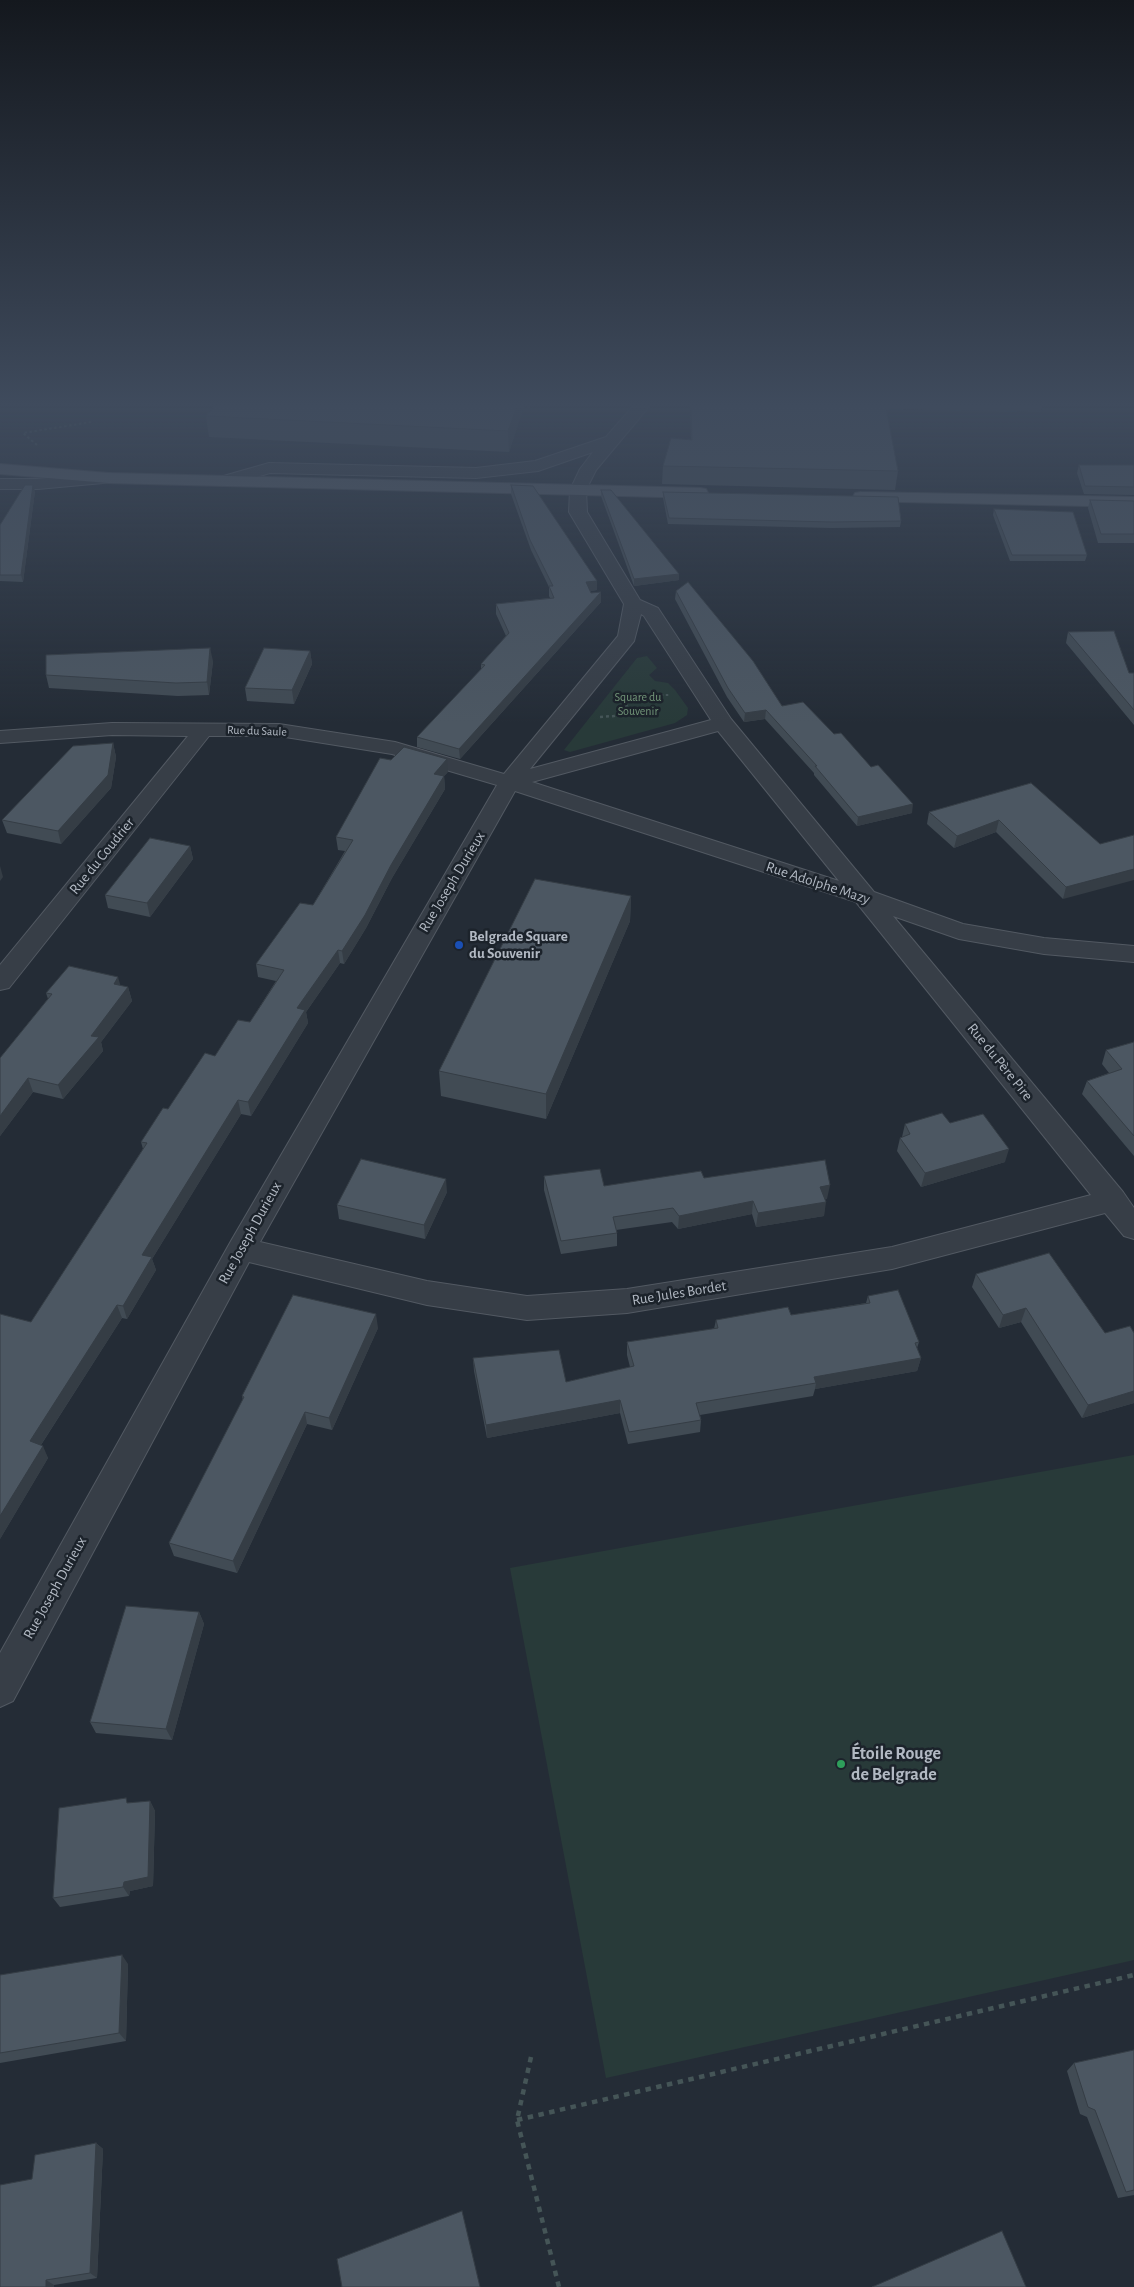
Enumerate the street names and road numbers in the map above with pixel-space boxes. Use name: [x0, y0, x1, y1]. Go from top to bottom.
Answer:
street label: Rue du Saule: [227, 723, 287, 739]
street label: Rue du Coudrier: [66, 814, 138, 898]
street label: Rue Joseph Durieux: [415, 829, 489, 935]
street label: Rue Adolphe Mazy: [764, 858, 872, 908]
street label: Rue du Père Pire: [963, 1020, 1037, 1104]
street label: Rue Joseph Durieux: [215, 1179, 285, 1287]
street label: Rue Jules Bordet: [631, 1277, 727, 1309]
street label: Rue Joseph Durieux: [20, 1534, 90, 1642]

